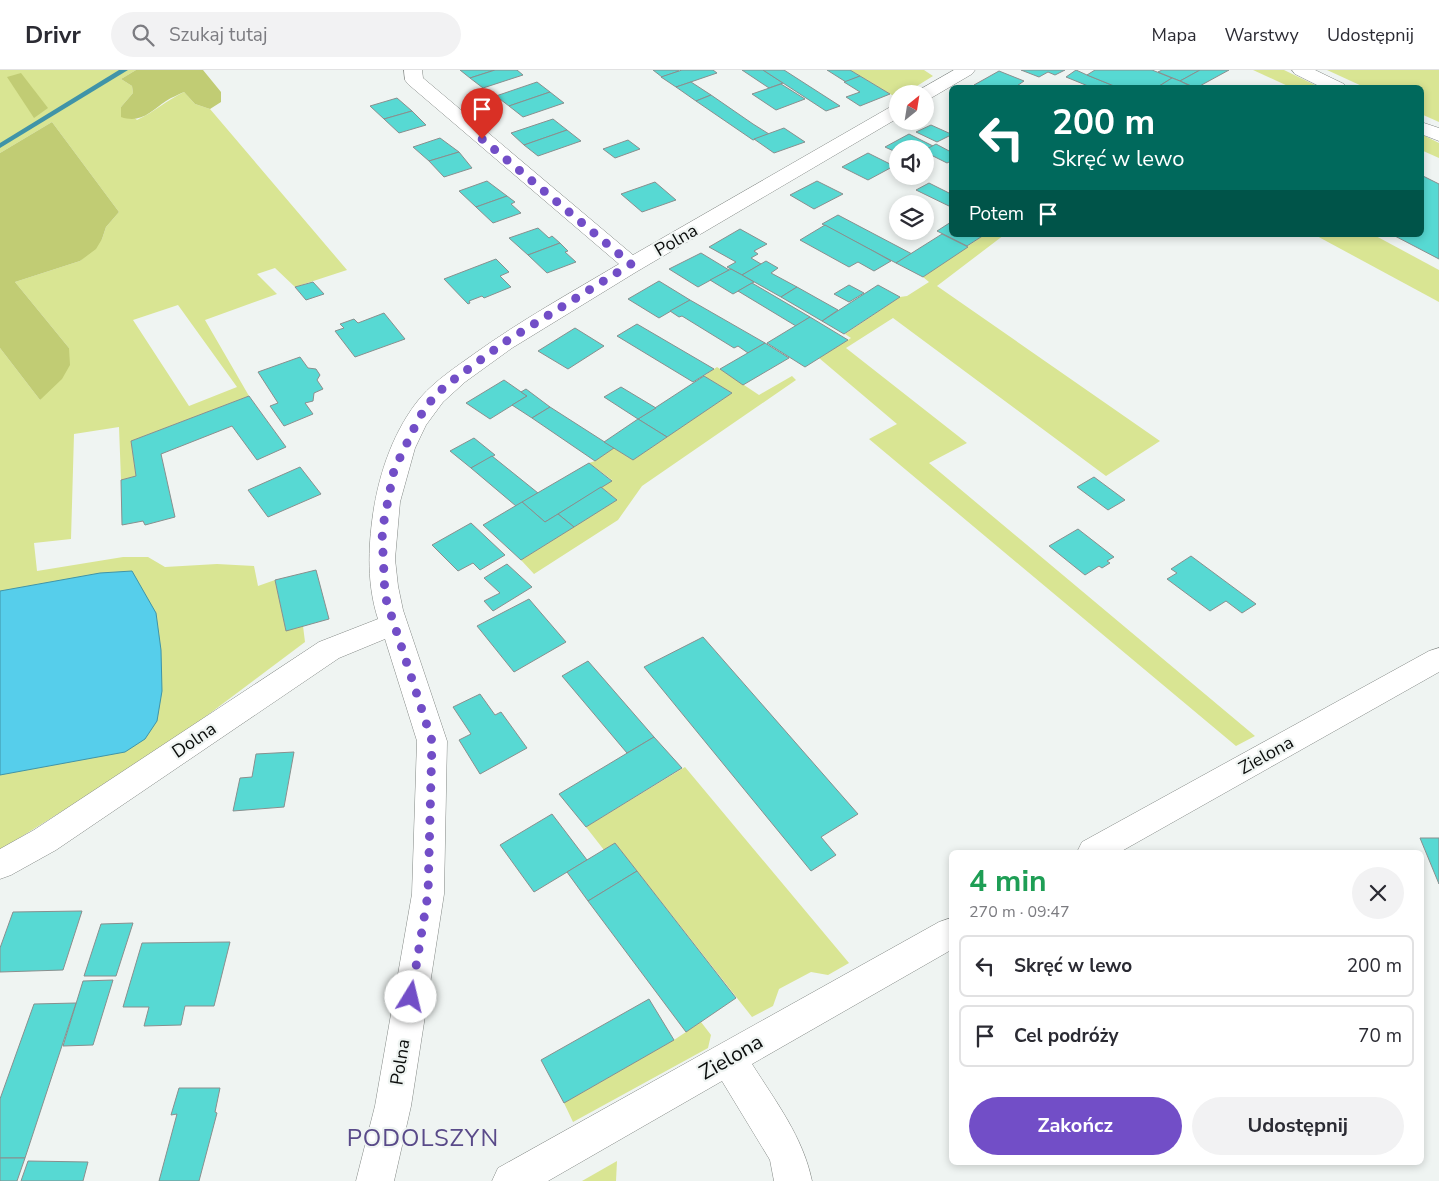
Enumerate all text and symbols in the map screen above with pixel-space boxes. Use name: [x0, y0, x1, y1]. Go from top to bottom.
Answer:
search box: [111, 12, 461, 57]
text: Drivr: [25, 19, 81, 51]
icon: search: [129, 21, 157, 49]
text: Szukaj tutaj: [169, 22, 267, 48]
text: Mapa: [1152, 23, 1196, 47]
text: Warstwy: [1224, 23, 1299, 47]
text: Udostępnij: [1327, 23, 1414, 47]
north arrow: [889, 85, 934, 130]
map controls: [889, 85, 934, 240]
pin: [461, 88, 503, 139]
icon: arrive: [468, 95, 496, 123]
text: 200 m: [1052, 99, 1155, 146]
icon: left: [969, 105, 1034, 170]
button: sound: [889, 140, 934, 185]
text: Skręć w lewo: [1052, 144, 1185, 174]
button: layers: [889, 195, 934, 240]
icon: arrive: [1034, 200, 1062, 228]
text: Potem: [969, 201, 1024, 227]
street label: Polna: [650, 218, 702, 262]
street label: Dolna: [167, 716, 221, 764]
street label: Zielona: [1234, 730, 1298, 780]
text: 4 min: [969, 861, 1047, 902]
button: close: [1352, 867, 1404, 919]
text: 270 m · 09:47: [969, 901, 1070, 923]
icon: left: [971, 952, 999, 980]
text: Skręć w lewo: [1014, 953, 1132, 979]
text: 200 m: [1347, 953, 1402, 979]
position arrow: [384, 970, 436, 1022]
icon: arrive: [971, 1022, 999, 1050]
text: Cel podróży: [1014, 1023, 1118, 1049]
text: 70 m: [1358, 1023, 1402, 1049]
street label: Zielona: [694, 1028, 768, 1086]
street label: Polna: [385, 1037, 415, 1087]
button: Zakończ: [969, 1097, 1182, 1155]
button: Udostępnij: [1192, 1097, 1404, 1155]
district label: PODOLSZYN: [347, 1122, 499, 1154]

